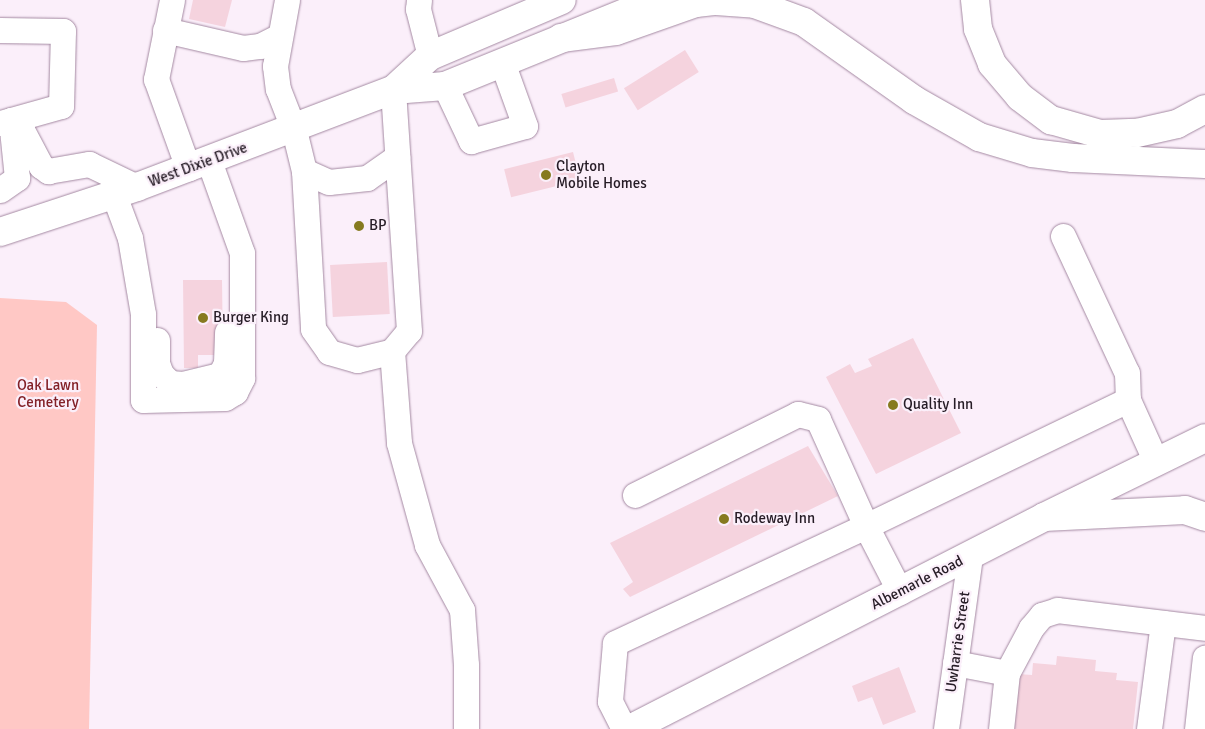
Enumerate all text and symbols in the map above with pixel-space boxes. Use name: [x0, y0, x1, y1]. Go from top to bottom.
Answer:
street label: West Dixie Drive: [146, 139, 250, 191]
place label: Clayton Mobile Homes: [556, 157, 647, 192]
marker: Clayton Mobile Homes: [540, 169, 552, 181]
place label: BP: [369, 217, 387, 235]
marker: BP: [353, 220, 365, 232]
place label: Burger King: [213, 309, 289, 327]
marker: Burger King: [197, 312, 209, 324]
park label: Oak Lawn Cemetery: [17, 376, 79, 411]
place label: Quality Inn: [903, 396, 973, 414]
marker: Quality Inn: [887, 399, 899, 411]
place label: Rodeway Inn: [734, 510, 815, 528]
marker: Rodeway Inn: [718, 513, 730, 525]
street label: Albemarle Road: [868, 552, 966, 614]
street label: Uwharrie Street: [942, 590, 974, 694]

